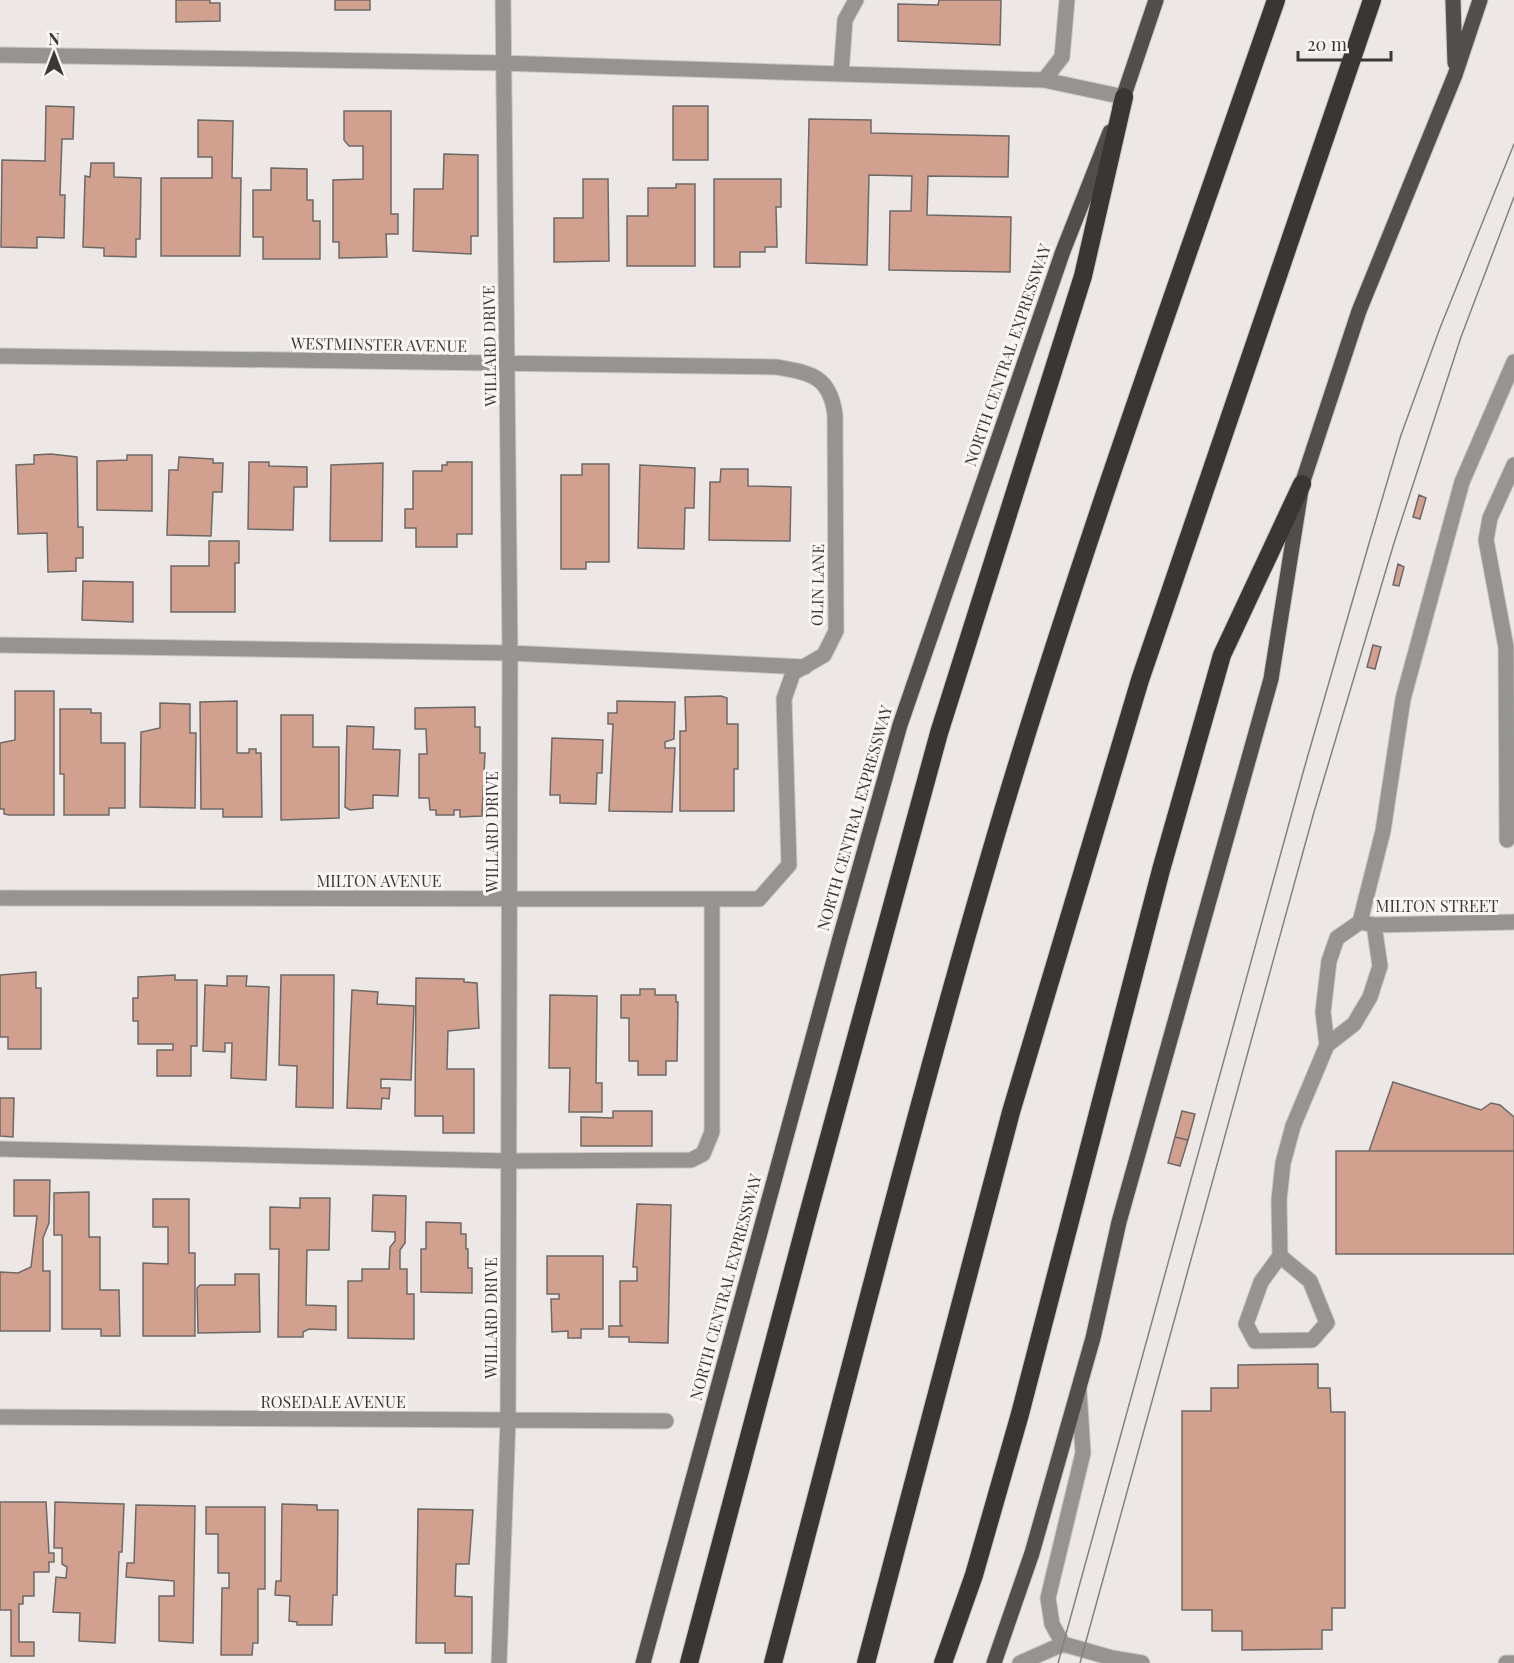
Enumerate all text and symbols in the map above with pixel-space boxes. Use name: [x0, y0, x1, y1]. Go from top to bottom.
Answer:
north arrow: [24, 24, 84, 84]
scale bar: [1298, 24, 1391, 62]
text: N: [48, 28, 60, 49]
text: 20 m: [1307, 32, 1347, 56]
street label: NORTH CENTRAL EXPRESSWAY: [959, 241, 1055, 469]
street label: WILLARD DRIVE: [477, 285, 501, 408]
street label: WESTMINSTER AVENUE: [290, 332, 467, 356]
street label: OLIN LANE: [806, 544, 828, 626]
street label: NORTH CENTRAL EXPRESSWAY: [812, 702, 896, 933]
street label: WILLARD DRIVE: [481, 771, 502, 894]
street label: MILTON AVENUE: [316, 870, 442, 891]
street label: MILTON STREET: [1376, 895, 1499, 916]
street label: NORTH CENTRAL EXPRESSWAY: [685, 1171, 766, 1403]
street label: WILLARD DRIVE: [480, 1257, 501, 1380]
street label: ROSEDALE AVENUE: [260, 1391, 406, 1412]

